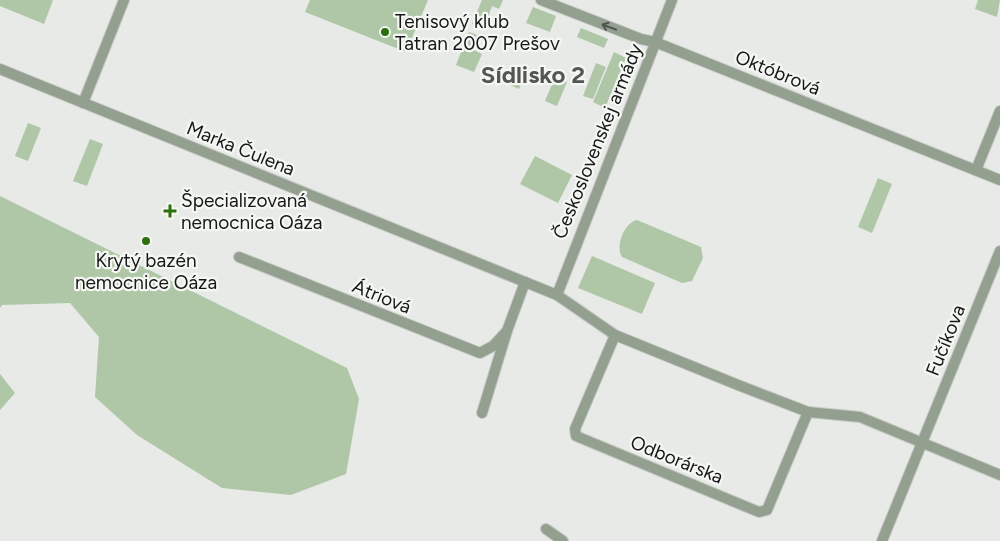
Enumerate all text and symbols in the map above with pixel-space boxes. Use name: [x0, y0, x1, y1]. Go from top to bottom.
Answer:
place label: Tenisový klub Tatran 2007 Prešov: [395, 10, 560, 55]
one-way arrow: [602, 22, 618, 31]
marker: Tenisový klub Tatran 2007 Prešov: [379, 26, 391, 38]
street label: Československej armády: [548, 40, 647, 242]
street label: Októbrová: [732, 45, 824, 100]
district label: Sídlisko 2: [481, 60, 585, 89]
street label: Marka Čulena: [183, 116, 298, 181]
place label: Špecializovaná nemocnica Oáza: [181, 189, 323, 234]
marker: Špecializovaná nemocnica Oáza: [163, 204, 177, 218]
marker: Krytý bazén nemocnice Oáza: [140, 235, 152, 247]
place label: Krytý bazén nemocnice Oáza: [75, 249, 217, 294]
street label: Átriová: [349, 274, 414, 319]
street label: Fučíkova: [921, 301, 970, 379]
street label: Odborárska: [627, 430, 727, 489]

